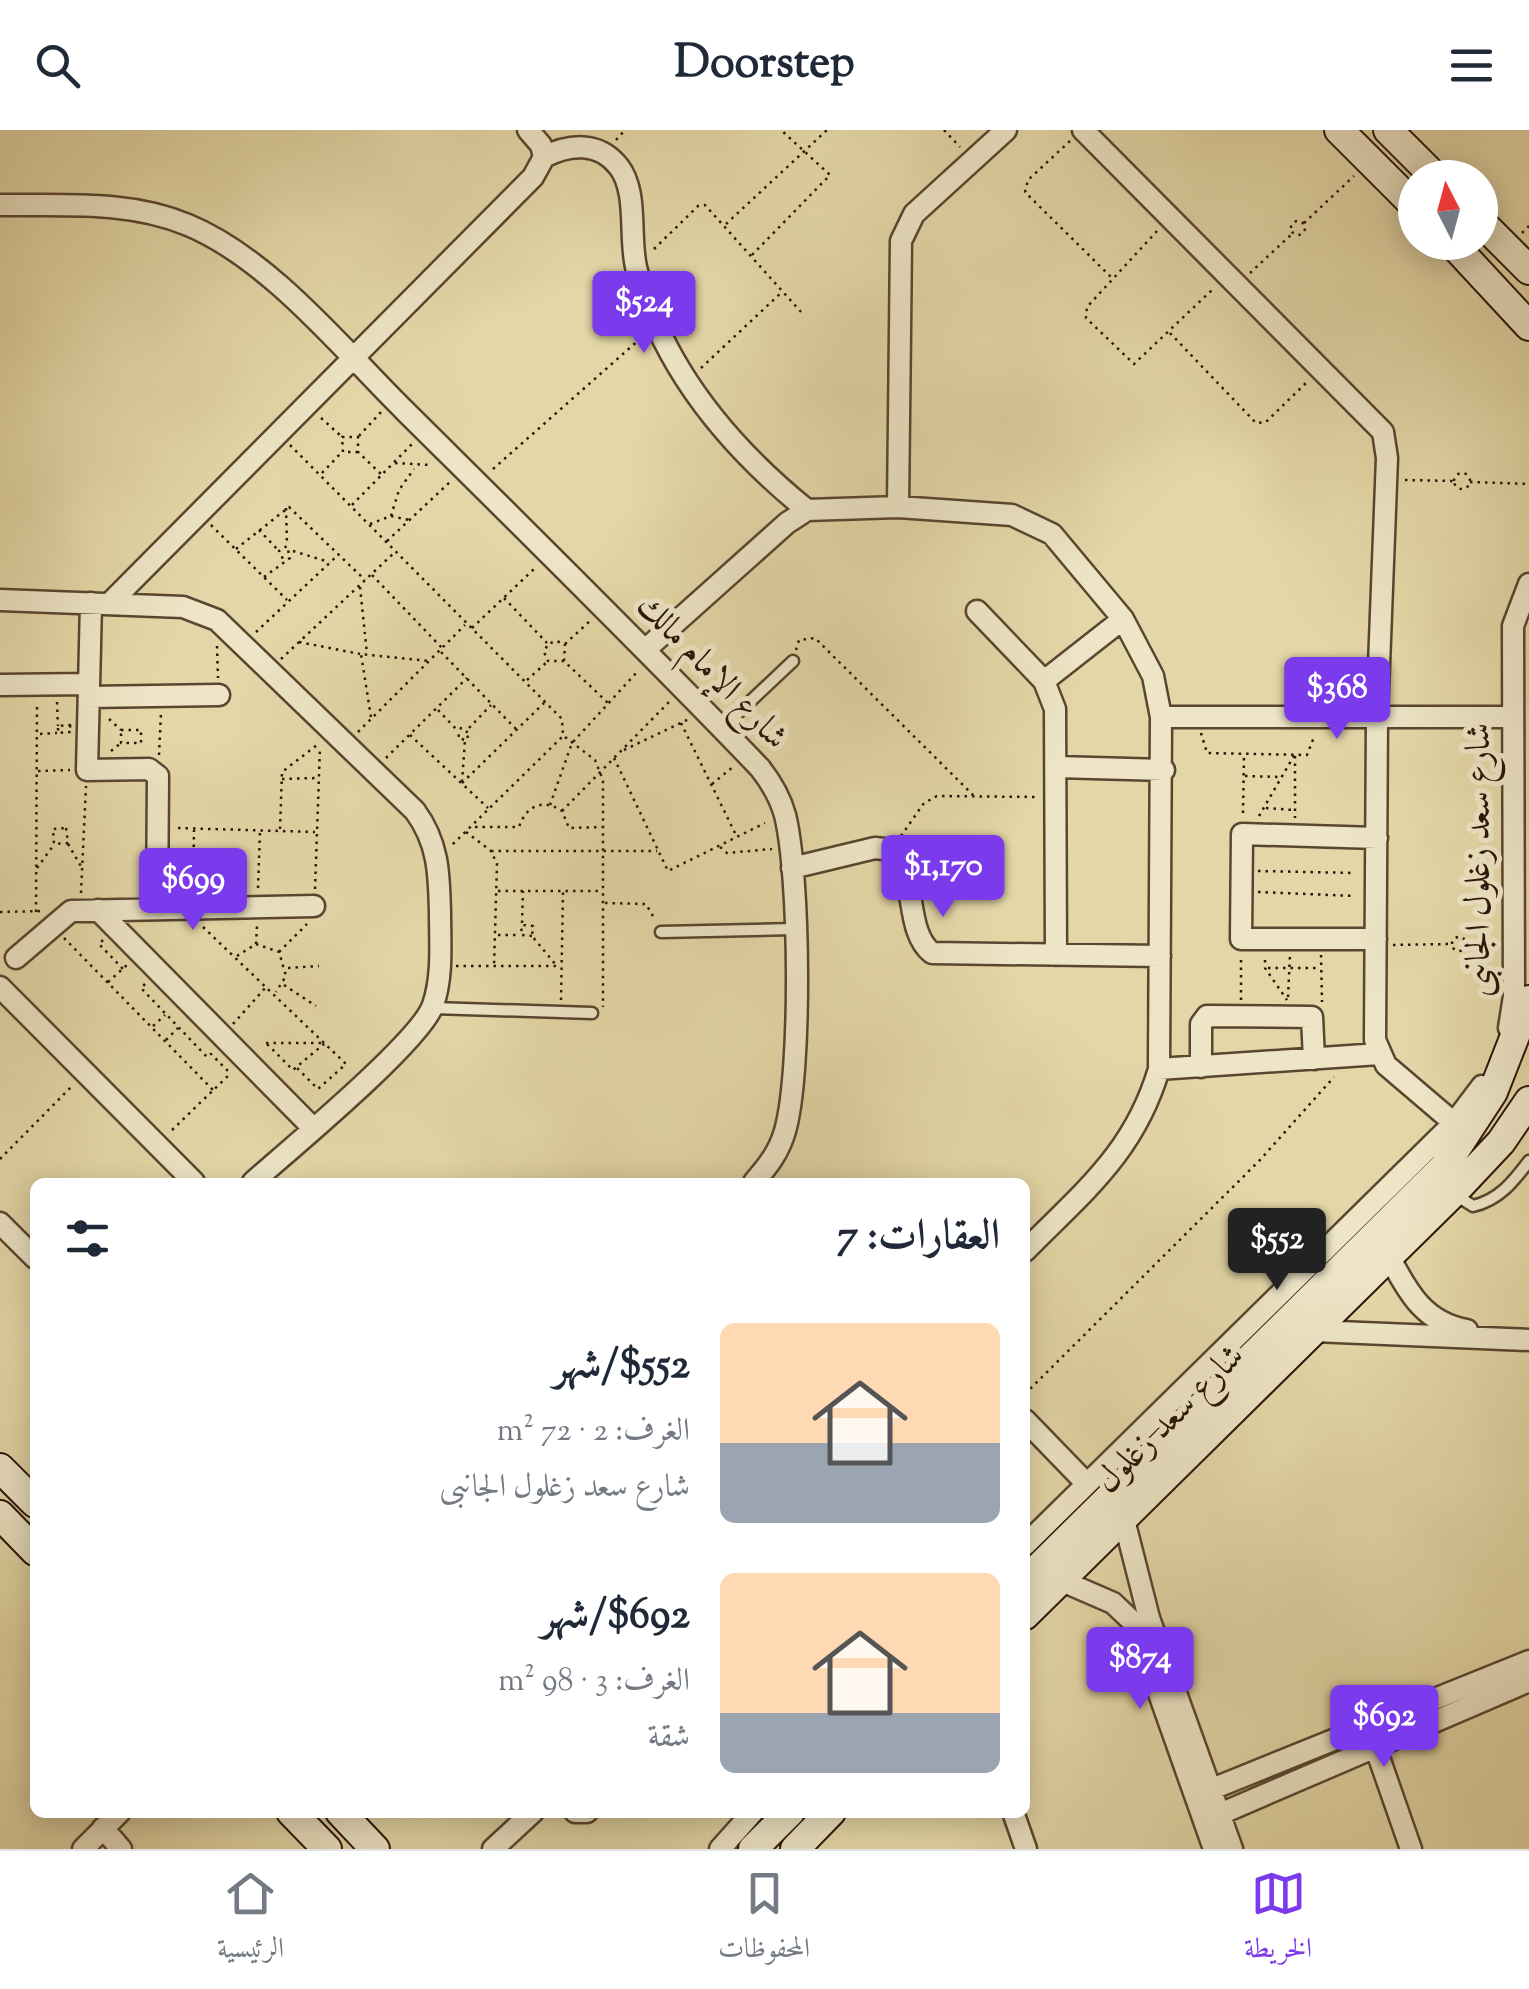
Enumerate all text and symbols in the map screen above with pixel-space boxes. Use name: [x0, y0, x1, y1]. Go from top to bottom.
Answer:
text: Doorstep: [674, 33, 855, 98]
icon: search: [30, 38, 85, 93]
icon: menu: [1444, 38, 1499, 93]
north arrow: [1398, 160, 1498, 260]
map controls: [1398, 160, 1498, 260]
pin: $524: [585, 271, 703, 356]
text: $524: [614, 280, 674, 326]
street label: شارع الإمام مالك: [622, 583, 799, 764]
pin: $368: [1278, 657, 1396, 742]
text: $368: [1306, 666, 1368, 712]
street label: شارع سعد زغلول الجانبى: [1455, 723, 1506, 997]
pin: $1,170: [862, 835, 1024, 920]
text: $1,170: [903, 844, 983, 890]
pin: $699: [134, 848, 252, 933]
text: $699: [161, 857, 225, 903]
text: العقارات: 7: [837, 1208, 1000, 1268]
pin: $552: [1218, 1208, 1336, 1293]
icon: filters: [60, 1211, 115, 1266]
text: $552: [1250, 1217, 1304, 1263]
street label: شارع سعد زغلول: [1085, 1334, 1257, 1506]
text: $552/شهر: [553, 1337, 690, 1397]
icon: home: [800, 1363, 920, 1483]
text: الغرف: 2 · 72 m²: [497, 1409, 690, 1455]
text: شارع سعد زغلول الجانبى: [439, 1465, 690, 1511]
text: $692/شهر: [541, 1587, 690, 1647]
icon: home: [800, 1613, 920, 1733]
pin: $874: [1081, 1627, 1199, 1712]
text: $874: [1108, 1636, 1172, 1682]
text: الغرف: 3 · 98 m²: [498, 1659, 690, 1705]
pin: $692: [1325, 1685, 1443, 1770]
text: $692: [1352, 1694, 1416, 1740]
text: شقة: [648, 1715, 690, 1761]
tab: الرئيسية: [217, 1866, 284, 1975]
tab: المحفوظات: [718, 1866, 810, 1975]
tab: الخريطة: [1244, 1866, 1312, 1975]

